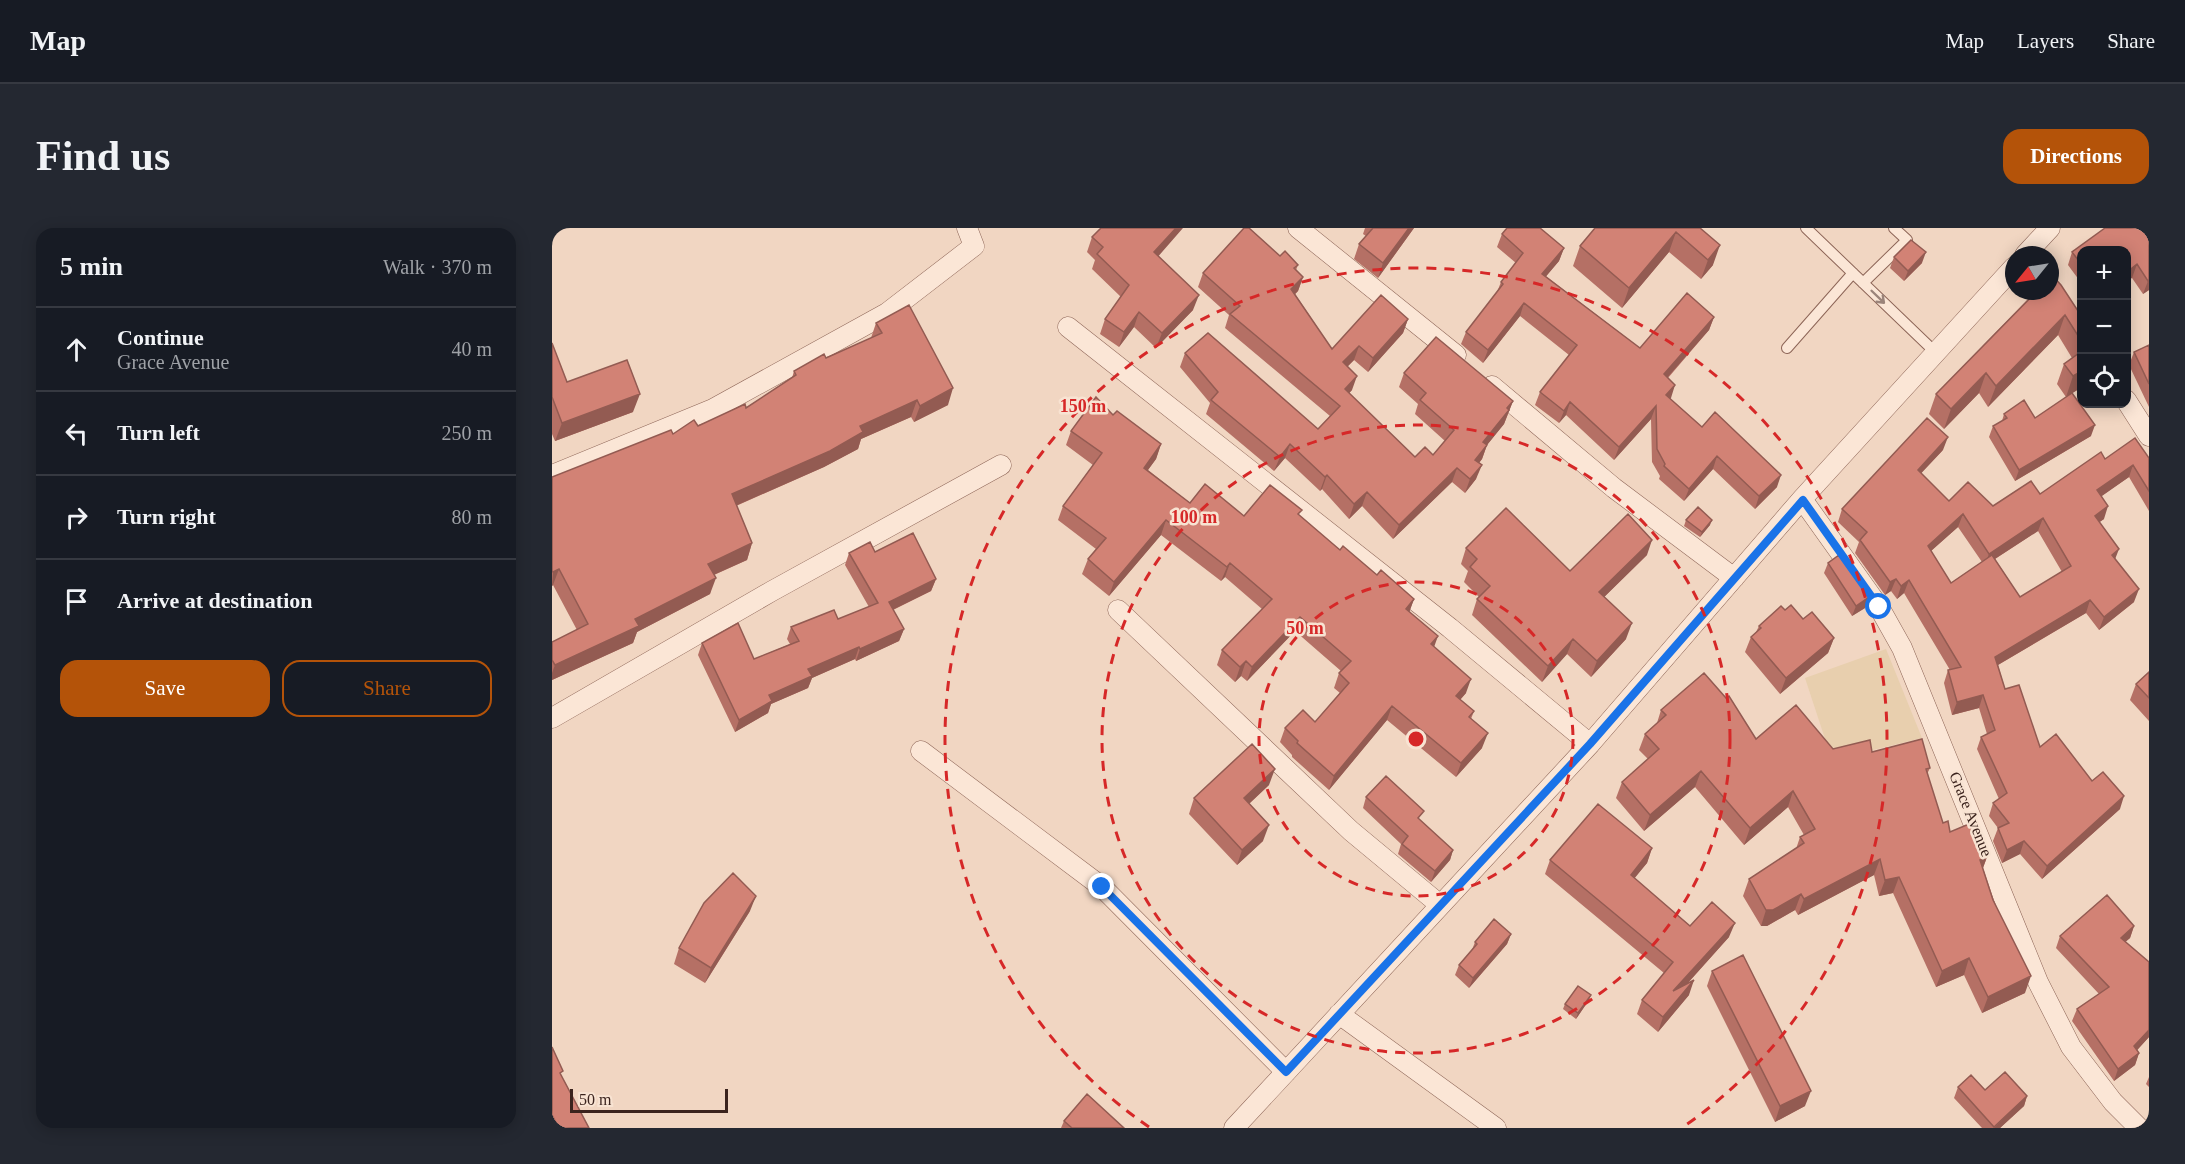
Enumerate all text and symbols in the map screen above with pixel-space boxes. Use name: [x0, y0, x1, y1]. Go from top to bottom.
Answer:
text: Map: [30, 25, 86, 56]
text: Map: [1946, 29, 1984, 53]
text: Layers: [2017, 29, 2074, 53]
text: Share: [2107, 29, 2155, 53]
button: Directions: [2003, 129, 2149, 184]
text: Find us: [36, 133, 170, 179]
north arrow: [2005, 246, 2059, 300]
map controls: [2077, 246, 2131, 408]
button: +: [2077, 246, 2131, 300]
text: 5 min: [60, 252, 123, 281]
text: Walk · 370 m: [383, 256, 492, 278]
one-way arrow: [1871, 290, 1886, 305]
button: −: [2077, 300, 2131, 354]
text: Continue: [117, 325, 204, 350]
icon: ahead: [60, 333, 93, 366]
text: 40 m: [451, 338, 492, 360]
text: Grace Avenue: [117, 351, 229, 373]
button: locate: [2077, 354, 2131, 408]
text: 150 m: [1060, 396, 1106, 416]
icon: left: [60, 417, 93, 450]
text: Turn left: [117, 420, 200, 445]
text: 250 m: [441, 422, 492, 444]
icon: right: [60, 501, 93, 534]
text: Turn right: [117, 504, 216, 529]
text: 80 m: [451, 506, 492, 528]
text: 100 m: [1171, 507, 1217, 527]
icon: arrive: [60, 585, 93, 618]
text: Arrive at destination: [117, 588, 313, 613]
route start: [1865, 593, 1891, 619]
text: 50 m: [1286, 618, 1324, 638]
button: Save: [60, 660, 270, 717]
button: Share: [282, 660, 492, 717]
centre of rings: [1406, 729, 1426, 749]
street label: Grace Avenue: [1946, 769, 1996, 859]
route end: [1088, 873, 1114, 899]
scale bar: [570, 1086, 728, 1114]
text: 50 m: [579, 1091, 611, 1108]

